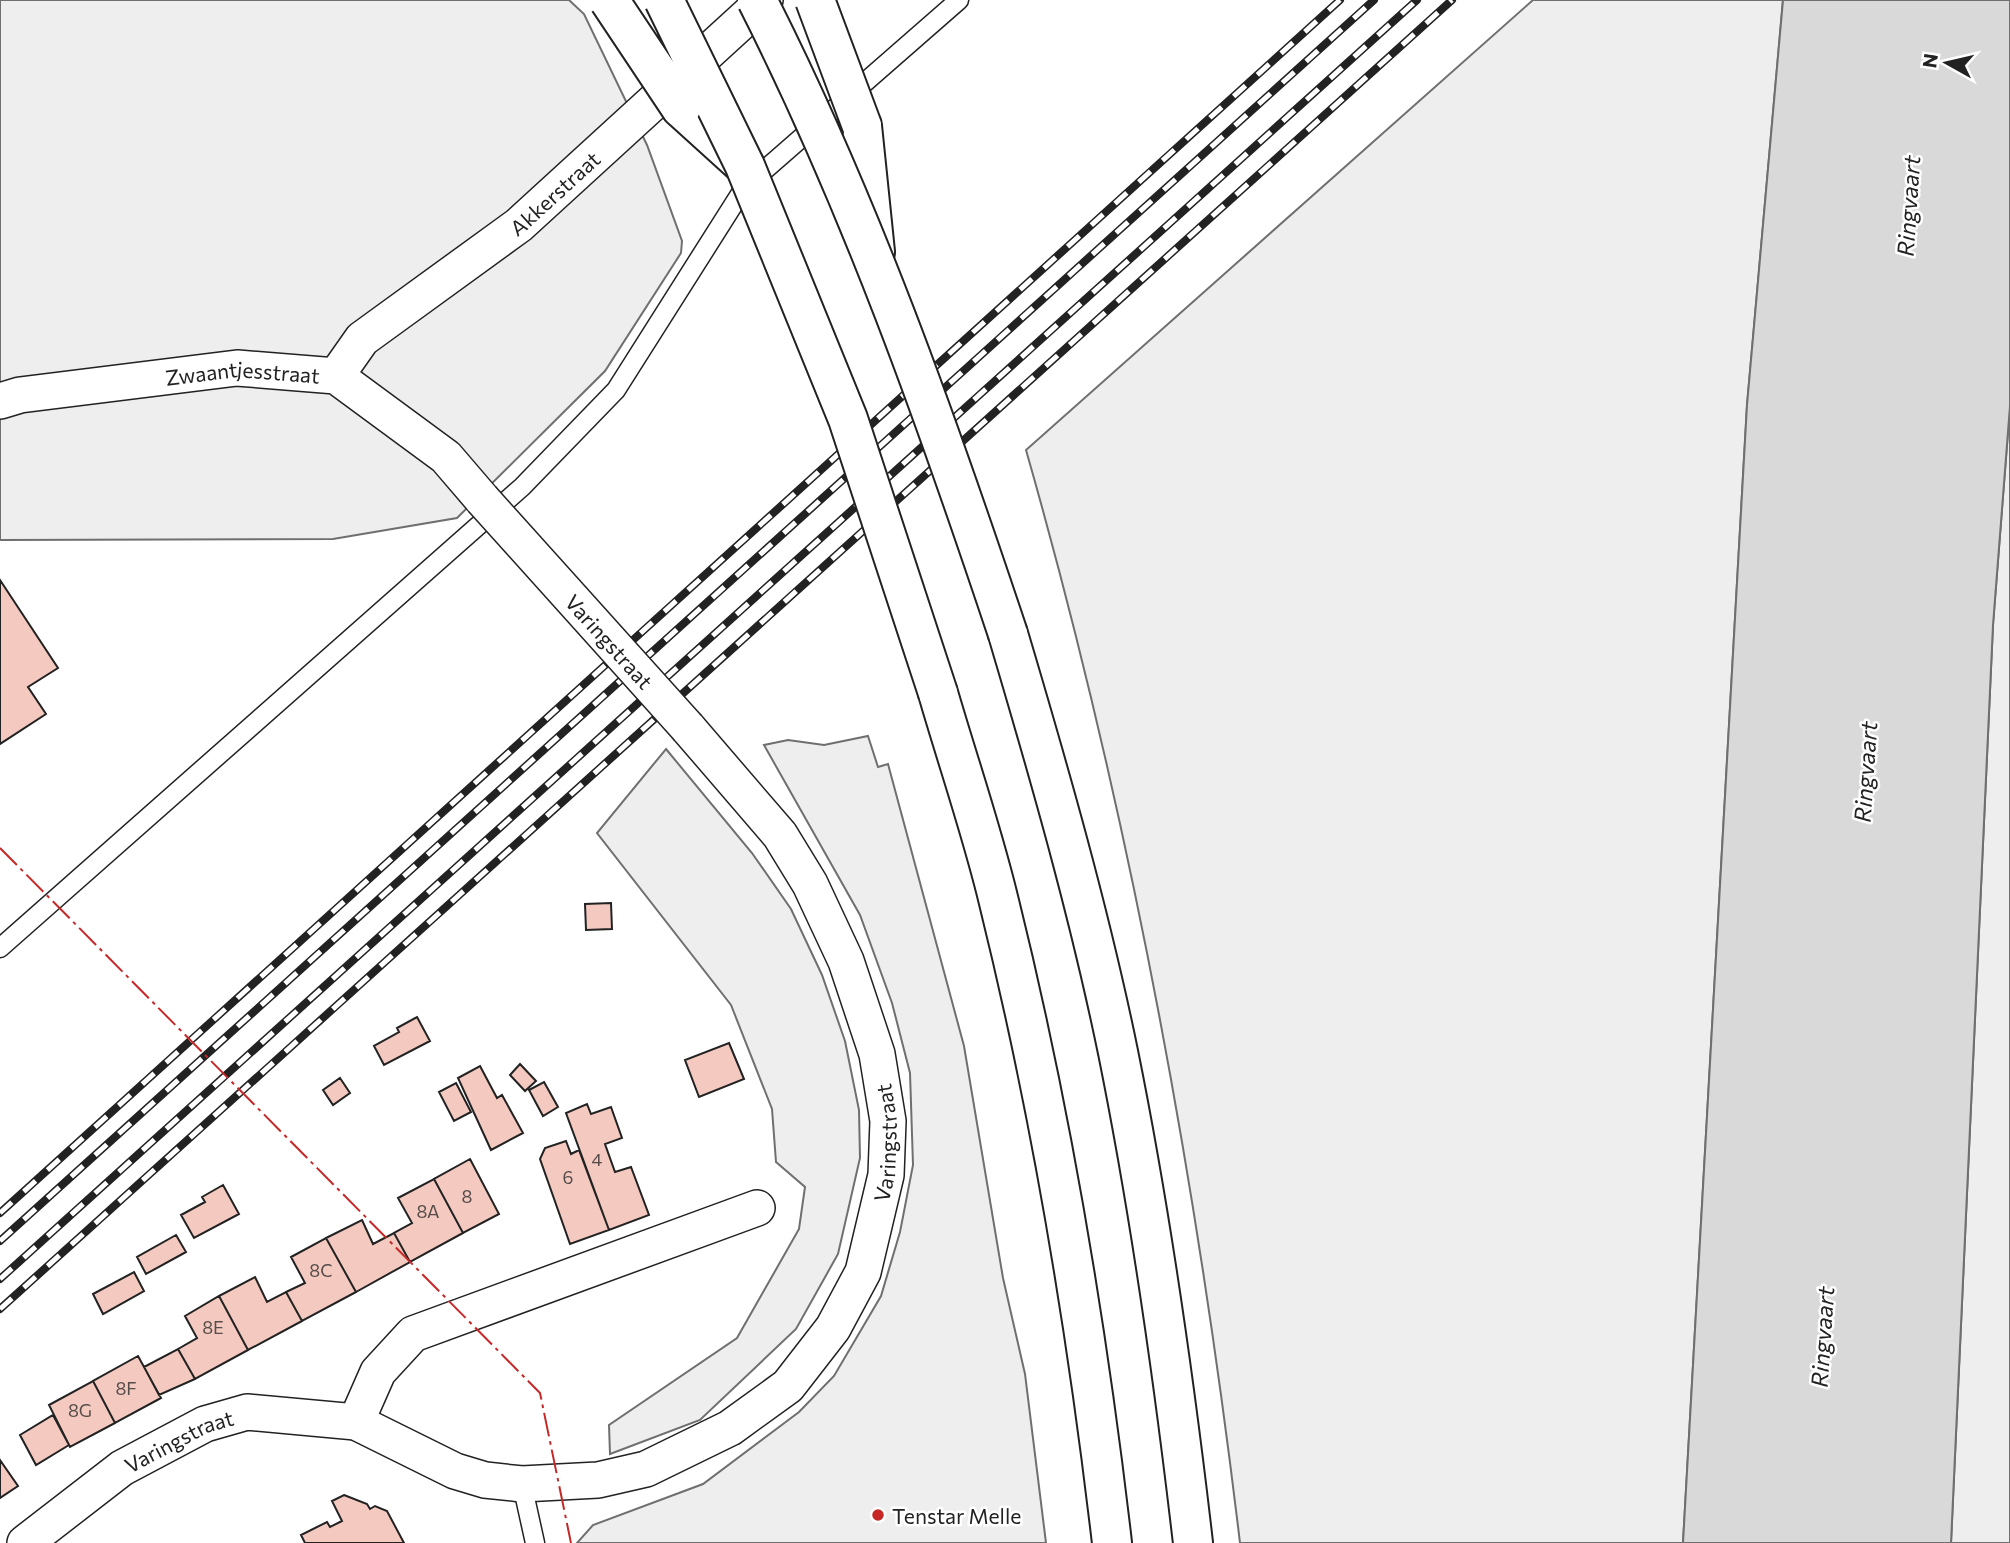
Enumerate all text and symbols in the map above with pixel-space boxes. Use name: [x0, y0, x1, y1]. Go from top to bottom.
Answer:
north arrow: [1912, 28, 1982, 98]
text: N: [1917, 52, 1942, 69]
street label: Akkerstraat: [505, 145, 604, 240]
water label: Ringvaart: [1891, 154, 1926, 257]
street label: Zwaantjesstraat: [164, 356, 321, 389]
street label: Varingstraat: [561, 589, 659, 693]
water label: Ringvaart: [1848, 720, 1883, 823]
street label: Varingstraat: [868, 1082, 901, 1204]
house number: 4: [592, 1148, 603, 1170]
house number: 6: [563, 1166, 573, 1188]
house number: 8: [462, 1185, 473, 1207]
house number: 8A: [417, 1200, 439, 1222]
house number: 8C: [309, 1259, 333, 1281]
water label: Ringvaart: [1805, 1285, 1840, 1388]
house number: 8E: [202, 1316, 224, 1338]
house number: 8F: [115, 1377, 137, 1399]
house number: 8G: [68, 1399, 92, 1421]
street label: Varingstraat: [120, 1404, 236, 1477]
place label: Tenstar Melle: [892, 1503, 1021, 1528]
marker: Tenstar Melle: [870, 1507, 886, 1523]

